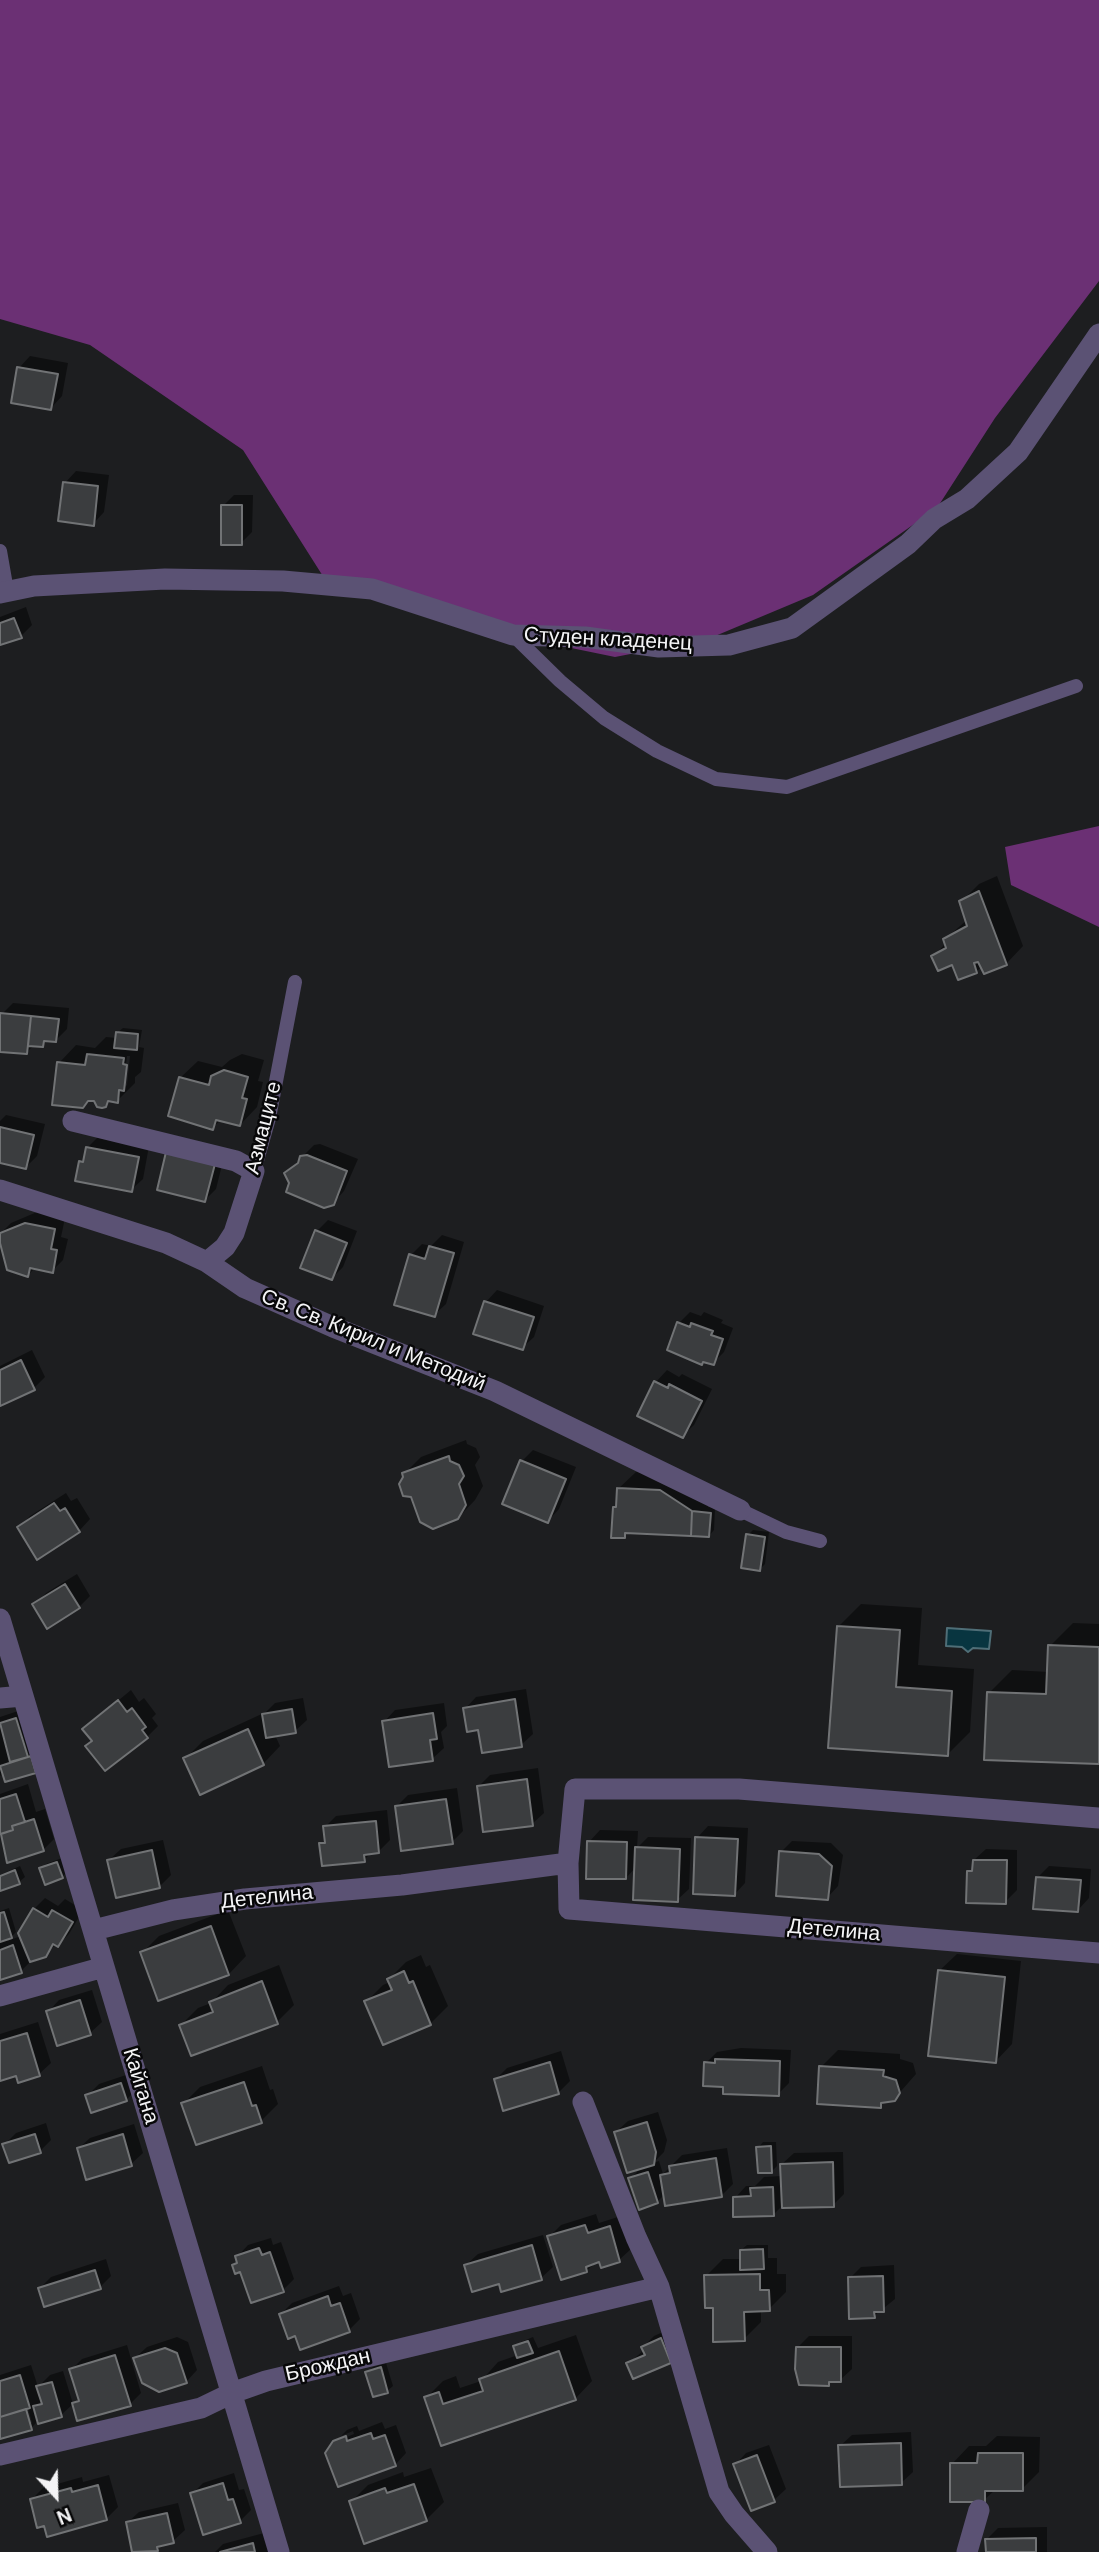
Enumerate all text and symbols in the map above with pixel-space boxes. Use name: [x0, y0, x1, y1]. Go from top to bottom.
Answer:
street label: Студен кладенец: [523, 623, 693, 657]
street label: Азмаците: [240, 1079, 288, 1177]
street label: Св. Св. Кирил и Методий: [257, 1284, 489, 1398]
street label: Детелина: [220, 1881, 314, 1915]
street label: Детелина: [787, 1914, 881, 1948]
street label: Кайгана: [117, 2045, 163, 2127]
street label: Брождан: [283, 2344, 373, 2388]
north arrow: [21, 2461, 91, 2531]
text: N: [53, 2502, 75, 2530]

